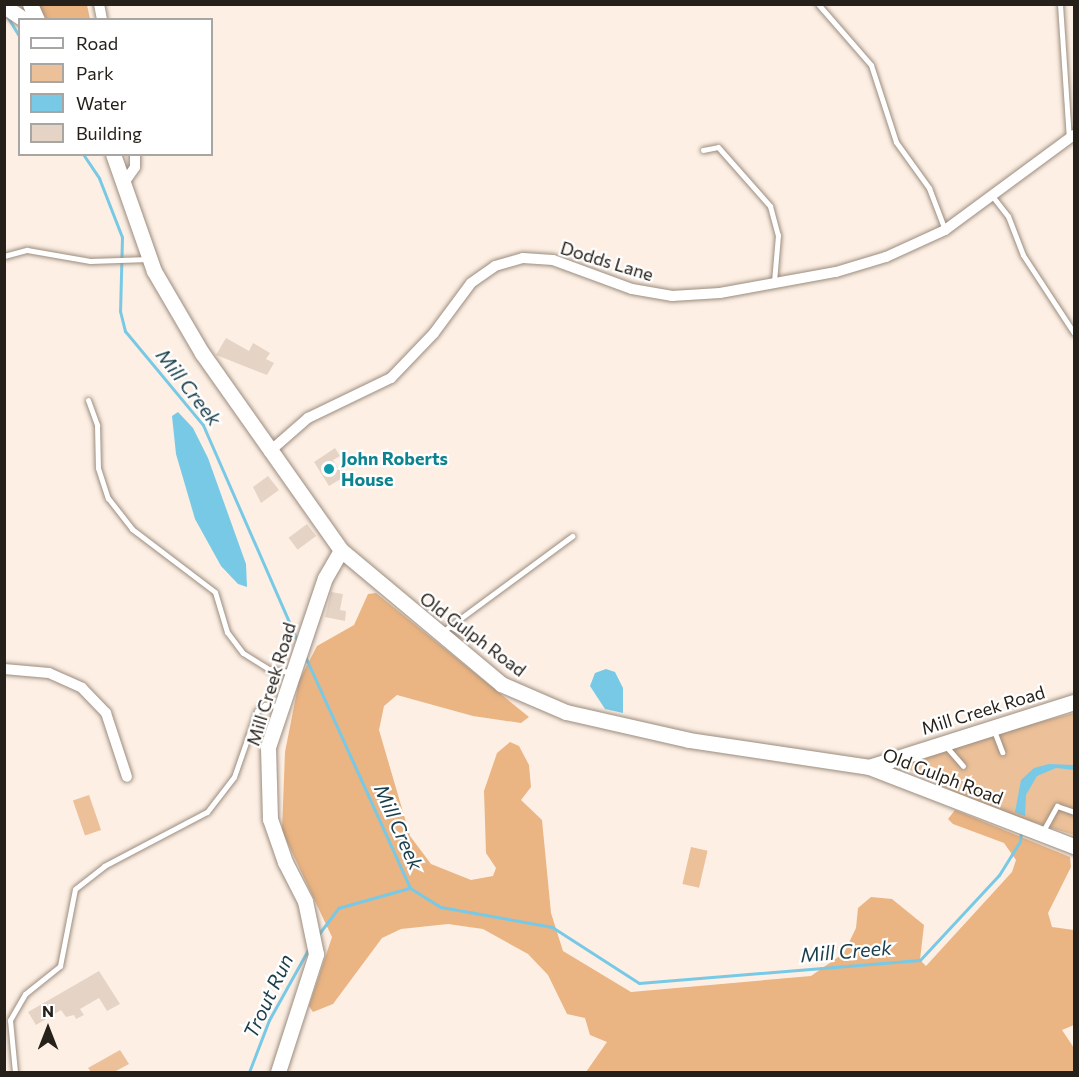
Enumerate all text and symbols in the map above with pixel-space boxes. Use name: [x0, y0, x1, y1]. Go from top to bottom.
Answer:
legend: [18, 18, 213, 156]
text: Road: [76, 32, 118, 54]
text: Park: [76, 62, 114, 84]
text: Water: [76, 92, 127, 114]
text: Building: [76, 122, 142, 144]
street label: Dodds Lane: [558, 237, 656, 285]
water label: Mill Creek: [151, 344, 227, 430]
place label: John Roberts House: [341, 448, 448, 490]
marker: John Roberts House: [322, 462, 336, 476]
street label: Old Gulph Road: [416, 587, 530, 681]
street label: Mill Creek Road: [242, 620, 300, 748]
street label: Mill Creek Road: [919, 681, 1047, 739]
street label: Old Gulph Road: [880, 743, 1006, 809]
water label: Mill Creek: [369, 780, 429, 874]
water label: Mill Creek: [799, 935, 893, 967]
water label: Trout Run: [238, 950, 298, 1042]
north arrow: [18, 999, 78, 1059]
text: N: [42, 1001, 54, 1020]

